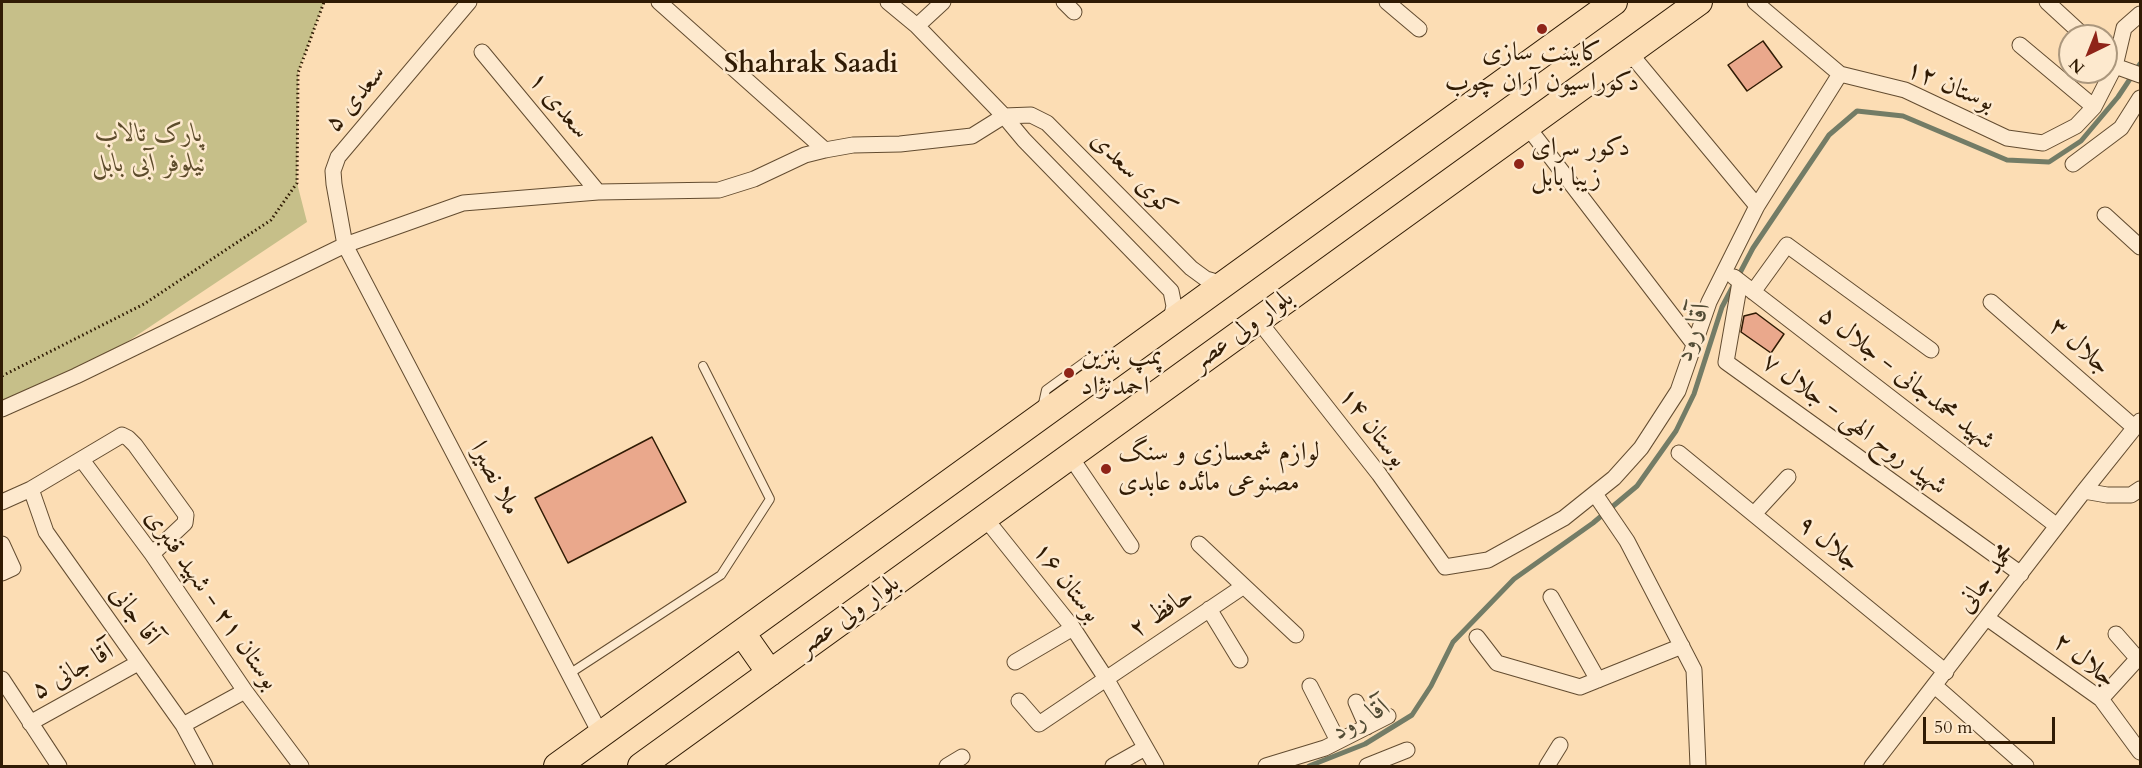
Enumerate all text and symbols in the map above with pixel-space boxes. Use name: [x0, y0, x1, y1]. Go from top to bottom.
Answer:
marker: کابینت سازی دکوراسیون آران چوب: [1535, 22, 1549, 36]
north arrow: [2058, 24, 2118, 84]
place label: کابینت سازی دکوراسیون آران چوب: [1445, 38, 1639, 100]
district label: Shahrak Saadi: [724, 50, 898, 82]
text: N: [2065, 53, 2090, 78]
street label: بوستان ۱۲: [1901, 54, 1999, 120]
street label: سعدی ۵: [319, 59, 393, 139]
street label: سعدی ۱: [521, 66, 595, 146]
park label: پارک تالاب نیلوفر آبی بابل: [92, 119, 206, 180]
street label: کوی سعدی: [1083, 125, 1183, 225]
place label: دکور سرای زیبا بابل: [1531, 133, 1630, 194]
marker: دکور سرای زیبا بابل: [1512, 157, 1526, 171]
street label: بلوار ولی عصر: [1186, 283, 1300, 379]
water label: آقا رود: [1669, 298, 1719, 366]
street label: شهید محمدجانی - جلال ۵: [1811, 300, 2001, 458]
street label: جلال ۳: [2042, 312, 2116, 382]
place label: پمپ بنزین احمدنژاد: [1081, 342, 1162, 404]
street label: شهید روح الهی - جلال ۷: [1755, 347, 1953, 503]
marker: پمپ بنزین احمدنژاد: [1062, 366, 1076, 380]
street label: بوستان ۱۴: [1331, 382, 1413, 474]
street label: ملا نصیرا: [462, 437, 526, 521]
place label: لوازم شمعسازی و سنگ مصنوعی مائده عابدی: [1118, 438, 1320, 500]
marker: لوازم شمعسازی و سنگ مصنوعی مائده عابدی: [1099, 462, 1113, 476]
street label: بوستان ۲۱ - شهید قنبری: [137, 504, 285, 696]
street label: جلال ۹: [1790, 509, 1866, 579]
street label: بوستان ۱۶: [1025, 537, 1107, 629]
street label: محمد جانی: [1951, 538, 2023, 620]
street label: بلوار ولی عصر: [792, 568, 906, 664]
street label: آقا جانی: [102, 580, 166, 652]
street label: حافظ ۲: [1124, 580, 1200, 646]
street label: جلال ۲: [2046, 627, 2122, 695]
street label: آقا جانی ۵: [26, 637, 120, 707]
water label: آقا رود: [1327, 691, 1397, 749]
scale bar: [1926, 705, 2058, 743]
text: 50 m: [1934, 715, 1973, 740]

